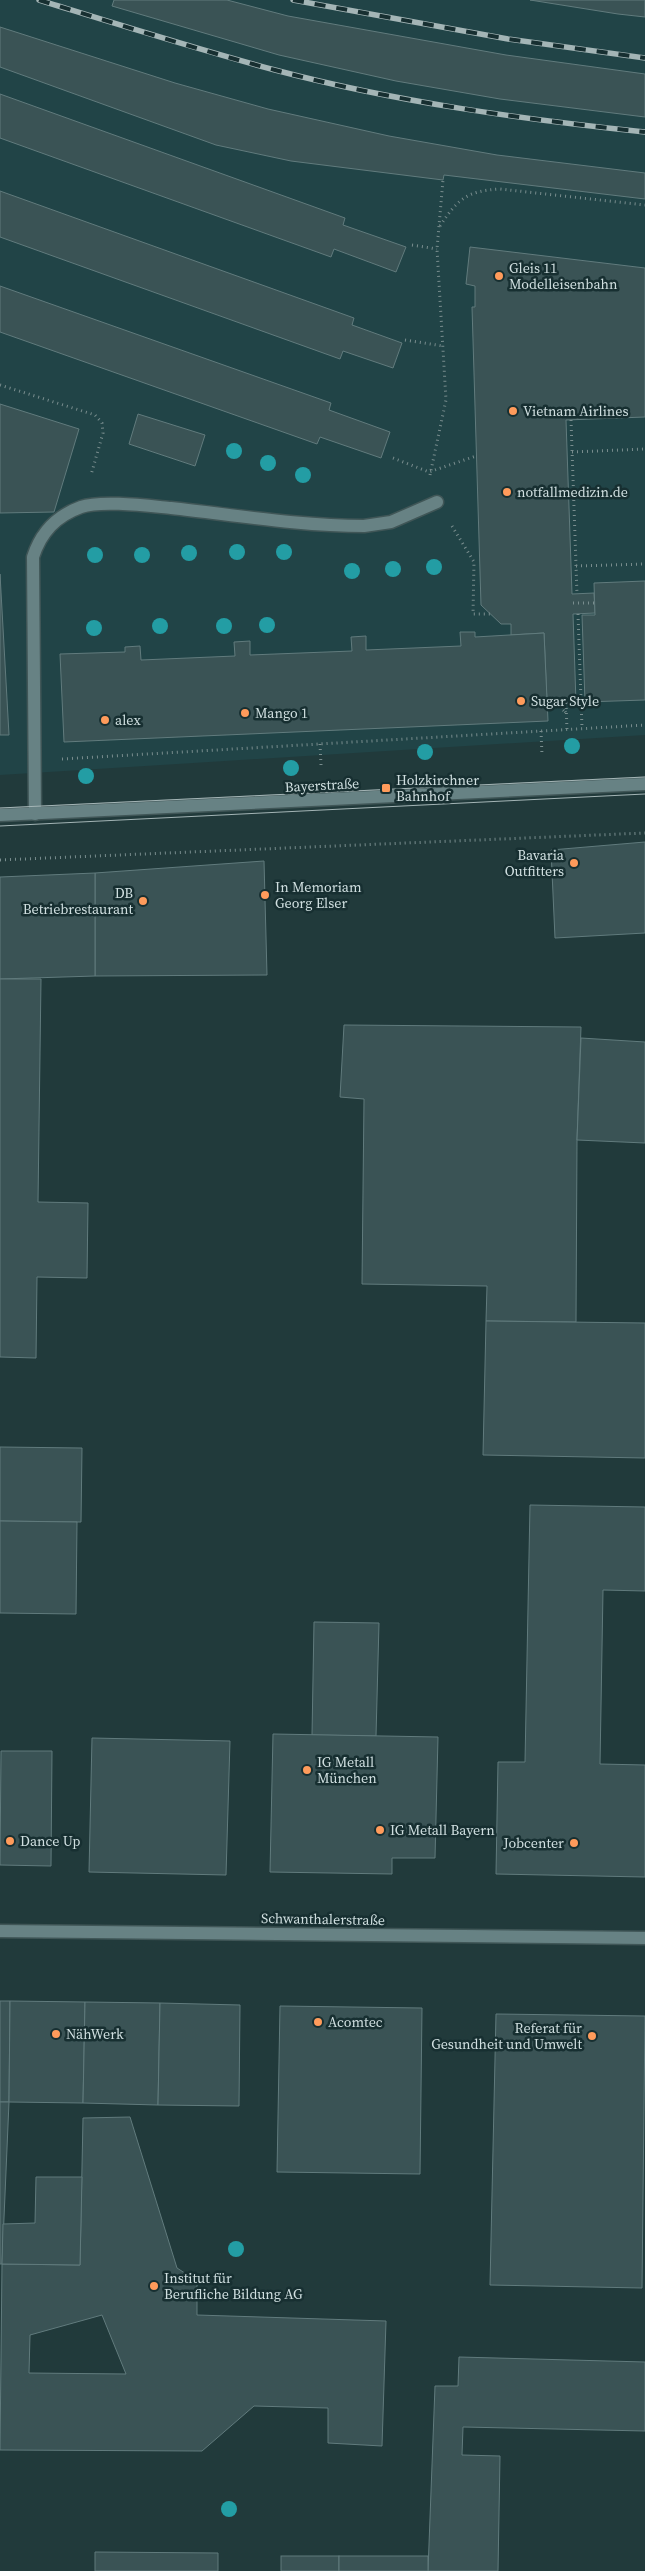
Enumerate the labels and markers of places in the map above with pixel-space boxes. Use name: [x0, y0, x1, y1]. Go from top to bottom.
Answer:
place label: Gleis 11 Modelleisenbahn: [509, 258, 618, 294]
marker: Gleis 11 Modelleisenbahn: [493, 270, 505, 282]
place label: Vietnam Airlines: [523, 401, 629, 421]
marker: Vietnam Airlines: [507, 405, 519, 417]
place label: notfallmedizin.de: [517, 482, 628, 502]
marker: notfallmedizin.de: [501, 486, 513, 498]
place label: Sugar Style: [531, 691, 599, 711]
marker: Sugar Style: [515, 695, 527, 707]
place label: Mango 1: [255, 703, 308, 723]
marker: Mango 1: [239, 707, 251, 719]
place label: alex: [115, 710, 141, 730]
marker: alex: [99, 714, 111, 726]
place label: Holzkirchner Bahnhof: [396, 770, 479, 806]
marker: Holzkirchner Bahnhof: [380, 782, 392, 794]
place label: Bavaria Outfitters: [505, 845, 565, 881]
marker: Bavaria Outfitters: [568, 857, 580, 869]
place label: In Memoriam Georg Elser: [275, 877, 362, 913]
place label: DB Betriebrestaurant: [23, 883, 133, 919]
marker: In Memoriam Georg Elser: [259, 889, 271, 901]
marker: DB Betriebrestaurant: [137, 895, 149, 907]
place label: IG Metall München: [317, 1752, 377, 1788]
marker: IG Metall München: [301, 1764, 313, 1776]
place label: IG Metall Bayern: [390, 1820, 495, 1840]
marker: IG Metall Bayern: [374, 1824, 386, 1836]
place label: Dance Up: [20, 1831, 81, 1851]
place label: Jobcenter: [502, 1833, 564, 1853]
marker: Dance Up: [4, 1835, 16, 1847]
marker: Jobcenter: [568, 1837, 580, 1849]
place label: Acomtec: [328, 2012, 383, 2032]
marker: Acomtec: [312, 2016, 324, 2028]
place label: Referat für Gesundheit und Umwelt: [431, 2018, 582, 2054]
place label: NähWerk: [66, 2024, 124, 2044]
marker: NähWerk: [50, 2028, 62, 2040]
marker: Referat für Gesundheit und Umwelt: [586, 2030, 598, 2042]
place label: Institut für Berufliche Bildung AG: [164, 2268, 303, 2304]
marker: Institut für Berufliche Bildung AG: [148, 2280, 160, 2292]

